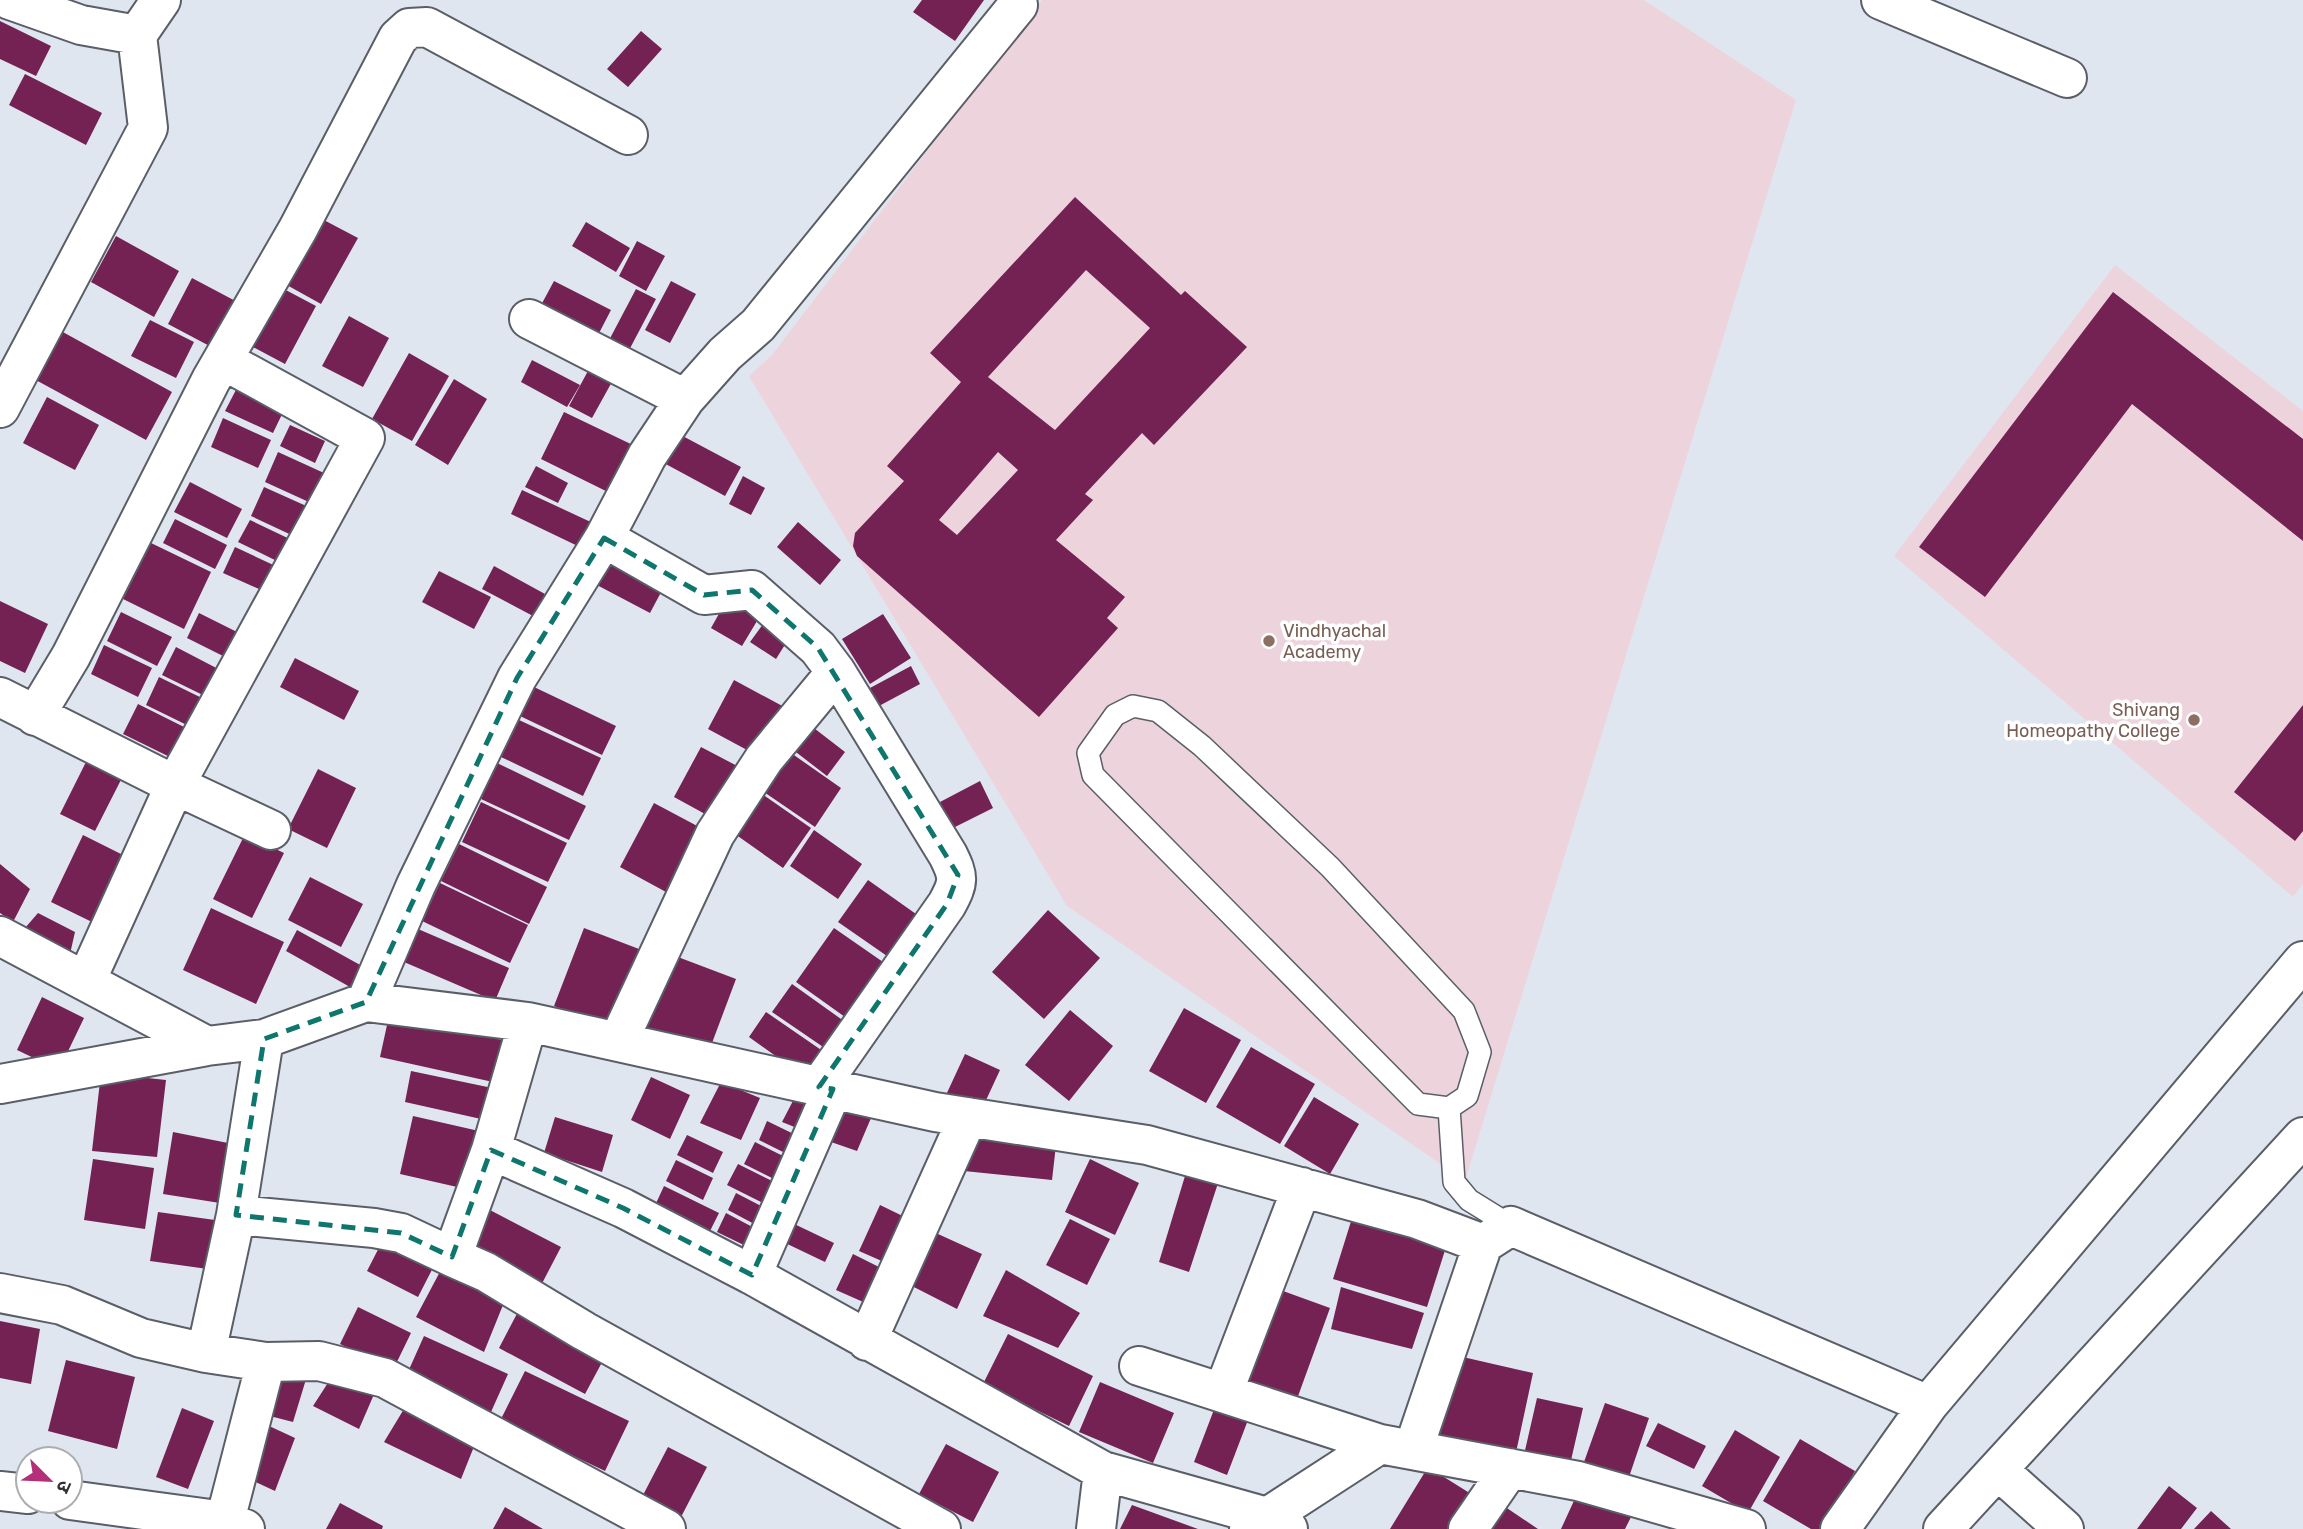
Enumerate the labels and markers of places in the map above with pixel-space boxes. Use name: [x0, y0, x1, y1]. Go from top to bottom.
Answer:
place label: Vindhyachal Academy: [1283, 620, 1386, 663]
marker: Vindhyachal Academy: [1261, 633, 1277, 649]
place label: Shivang Homeopathy College: [2006, 699, 2180, 742]
marker: Shivang Homeopathy College: [2186, 712, 2202, 728]

